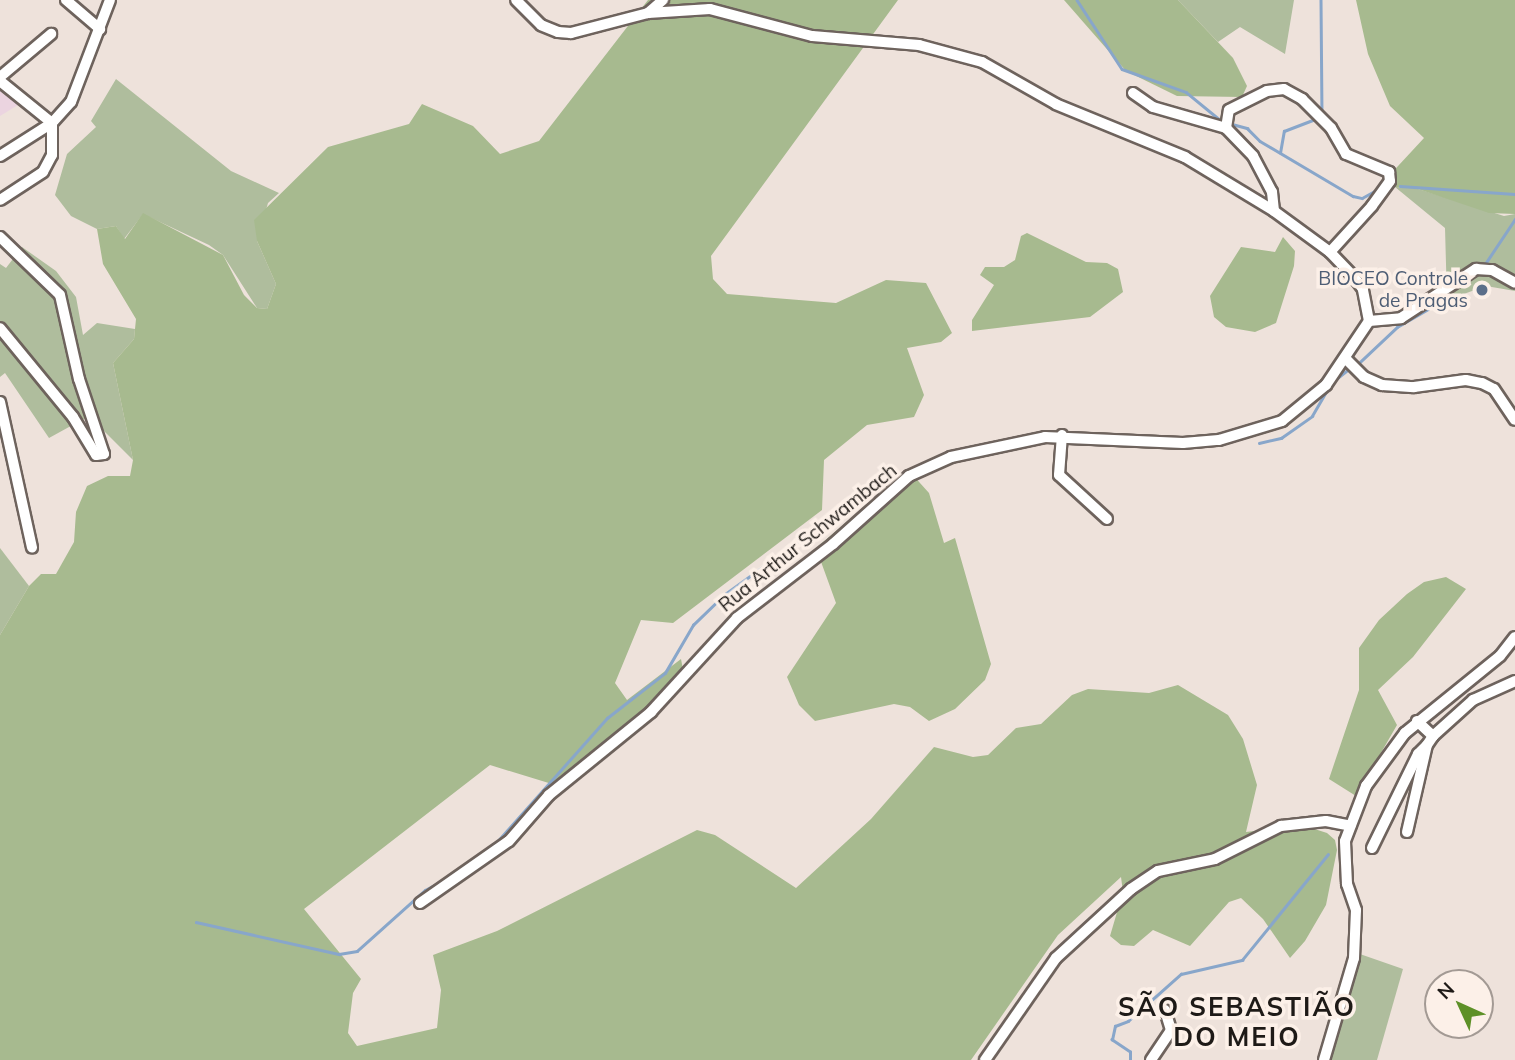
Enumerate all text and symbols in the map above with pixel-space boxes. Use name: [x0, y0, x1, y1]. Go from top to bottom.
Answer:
place label: BIOCEO Controle de Pragas: [1318, 268, 1468, 312]
marker: BIOCEO Controle de Pragas: [1474, 282, 1490, 298]
street label: Rua Arthur Schwambach: [714, 459, 902, 617]
north arrow: [1424, 969, 1494, 1039]
text: N: [1432, 977, 1459, 1004]
district label: SÃO SEBASTIÃO DO MEIO: [1120, 991, 1354, 1052]

